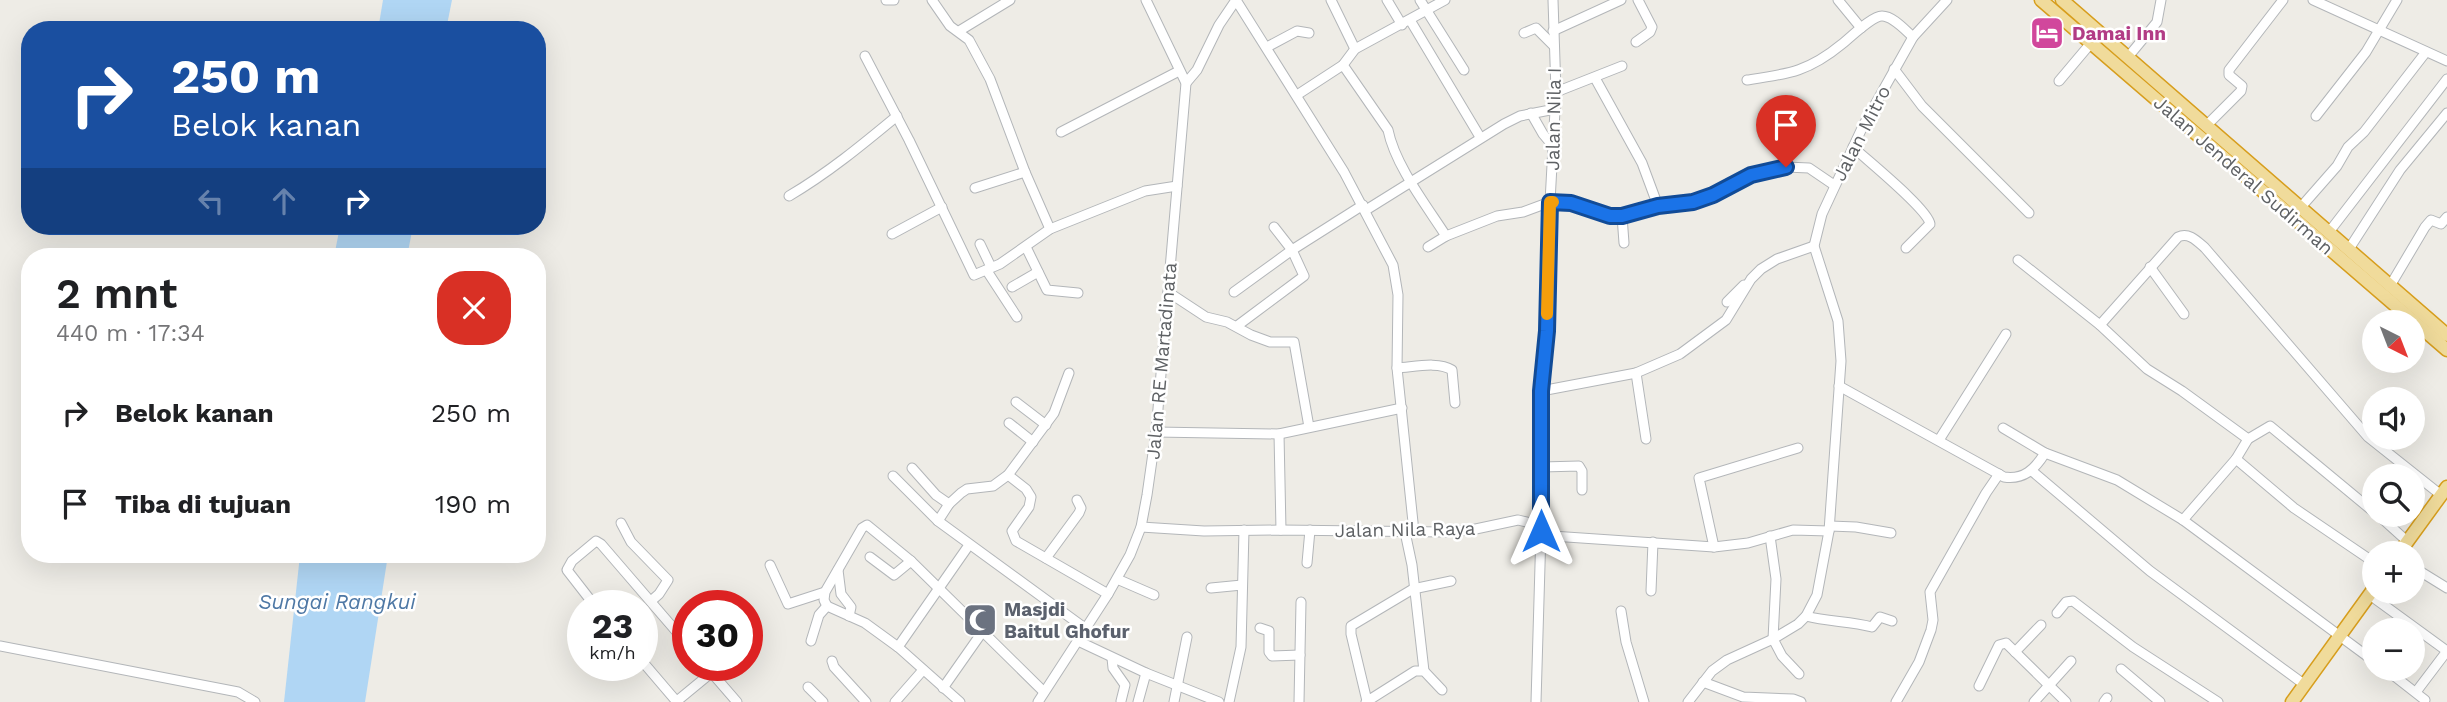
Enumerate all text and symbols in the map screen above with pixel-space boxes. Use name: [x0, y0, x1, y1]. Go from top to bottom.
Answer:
hotel icon: Damai Inn: [2028, 14, 2066, 52]
place label: Damai Inn: [2072, 22, 2166, 45]
text: 250 m: [171, 47, 320, 105]
icon: right: [56, 49, 147, 140]
street label: Jalan Nila I: [1541, 67, 1566, 171]
street label: Jalan Mitro: [1828, 82, 1895, 185]
street label: Jalan Jenderal Sudirman: [2149, 91, 2338, 260]
pin: [1756, 95, 1816, 167]
text: Belok kanan: [171, 106, 361, 144]
icon: arrive: [1767, 106, 1805, 144]
icon: left: [192, 182, 230, 220]
icon: ahead: [265, 182, 303, 220]
icon: right: [338, 182, 376, 220]
street label: Jalan RE Martadinata: [1141, 261, 1182, 461]
text: 2 mnt: [56, 269, 177, 318]
button: close: [437, 271, 511, 345]
north arrow: [2362, 310, 2426, 373]
map controls: [2362, 310, 2425, 681]
text: 440 m · 17:34: [56, 320, 205, 347]
button: sound: [2362, 387, 2425, 450]
icon: right: [56, 394, 94, 432]
text: Belok kanan: [115, 398, 274, 428]
text: 250 m: [431, 398, 511, 428]
button: search: [2362, 464, 2425, 527]
icon: arrive: [56, 485, 94, 523]
text: Tiba di tujuan: [115, 489, 291, 519]
text: 190 m: [435, 489, 511, 519]
position arrow: [1504, 494, 1578, 568]
street label: Jalan Nila Raya: [1334, 517, 1476, 542]
button: +: [2362, 541, 2425, 604]
water label: Sungai Rangkui: [258, 589, 416, 614]
speed limit sign: 30: [672, 590, 763, 681]
place label: Masjdi Baitul Ghofur: [1004, 598, 1130, 643]
mosque icon: Masjdi Baitul Ghofur: [961, 601, 999, 639]
text: 23: [592, 605, 633, 647]
button: −: [2362, 618, 2425, 681]
text: km/h: [589, 642, 636, 663]

